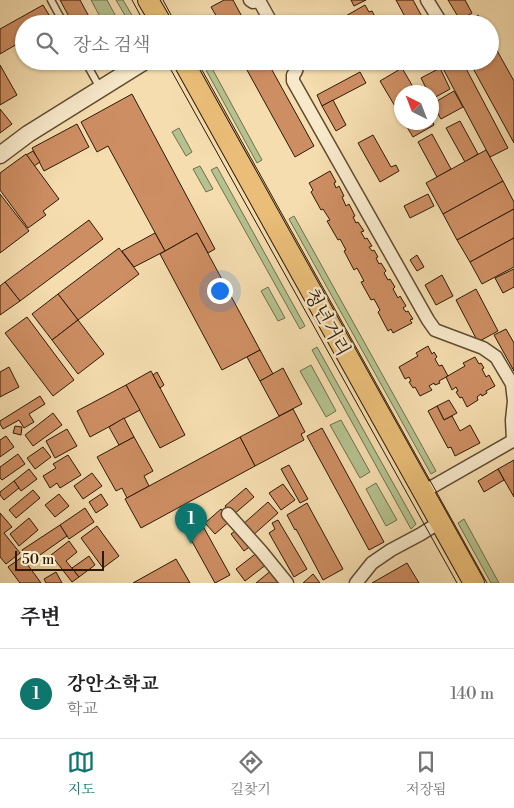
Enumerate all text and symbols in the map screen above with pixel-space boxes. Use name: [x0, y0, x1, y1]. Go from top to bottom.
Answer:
search box: [15, 15, 499, 70]
icon: search: [33, 29, 61, 57]
text: 장소 검색: [73, 33, 150, 57]
north arrow: [394, 85, 439, 130]
your location: [207, 278, 233, 304]
street label: 청년거리: [299, 285, 355, 360]
pin: 1: [175, 503, 207, 544]
scale bar: [15, 548, 104, 571]
text: 50 m: [22, 551, 54, 569]
text: 주변: [20, 605, 61, 631]
text: 강안소학교: [67, 672, 159, 696]
text: 1: [32, 684, 40, 704]
text: 140 m: [450, 684, 494, 704]
text: 학교: [67, 699, 98, 719]
tab: 지도: [67, 748, 95, 799]
tab: 길찾기: [230, 748, 271, 799]
tab: 저장됨: [406, 748, 447, 799]

